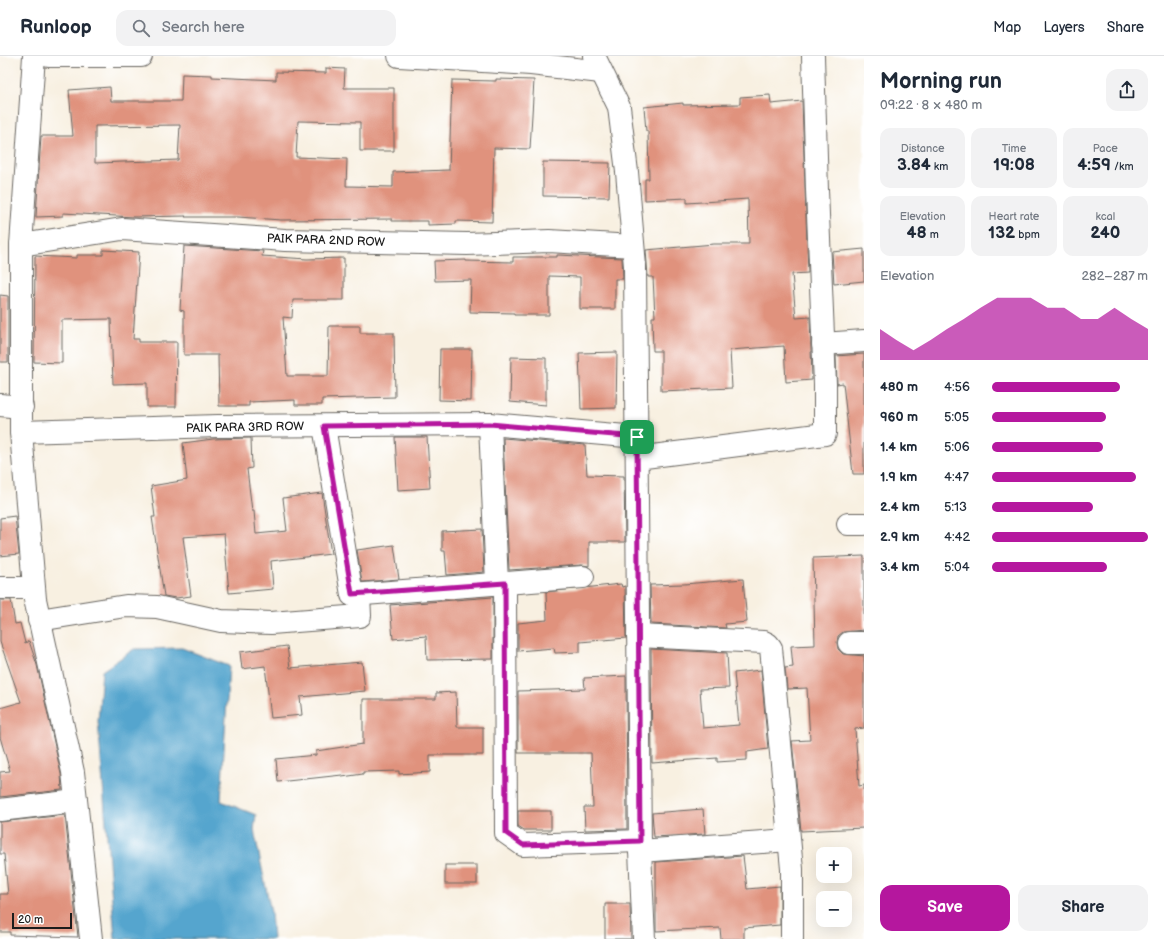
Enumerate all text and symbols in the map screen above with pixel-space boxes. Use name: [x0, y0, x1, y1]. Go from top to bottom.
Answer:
search box: [116, 10, 396, 46]
text: Runloop: [20, 16, 92, 39]
icon: search: [130, 17, 152, 39]
text: Search here: [162, 18, 245, 37]
text: Map: [993, 19, 1021, 36]
text: Layers: [1043, 19, 1085, 36]
text: Share: [1107, 19, 1144, 36]
text: Morning run: [880, 68, 1002, 95]
button: share: [1106, 69, 1148, 111]
text: 09:22 · 8 × 480 m: [880, 97, 982, 113]
text: Distance: [901, 142, 945, 155]
text: Time: [1002, 142, 1026, 155]
text: Pace: [1093, 142, 1118, 155]
text: 3.84: [897, 155, 931, 175]
text: 19:08: [993, 155, 1035, 175]
text: 4:59: [1077, 155, 1111, 175]
text: km: [931, 160, 948, 173]
text: /km: [1111, 160, 1133, 173]
text: Elevation: [900, 210, 946, 223]
text: Heart rate: [989, 210, 1039, 223]
text: kcal: [1095, 210, 1115, 223]
text: 48: [907, 223, 927, 243]
text: 132: [988, 223, 1015, 243]
text: 240: [1090, 223, 1120, 243]
text: m: [927, 228, 939, 241]
text: bpm: [1015, 228, 1040, 241]
street label: PAIK PARA 2ND ROW: [267, 231, 385, 250]
text: Elevation: [880, 268, 934, 284]
text: 282–287 m: [1081, 268, 1148, 284]
text: 480 m: [880, 379, 918, 395]
text: 4:56: [944, 379, 970, 395]
text: 960 m: [880, 409, 918, 425]
text: 5:05: [944, 409, 969, 425]
street label: PAIK PARA 3RD ROW: [186, 419, 304, 436]
pin: [620, 420, 654, 454]
icon: arrive: [626, 426, 648, 448]
text: 1.4 km: [880, 439, 917, 455]
text: 5:06: [944, 439, 970, 455]
text: 1.9 km: [880, 469, 917, 485]
text: 4:47: [944, 469, 969, 485]
text: 2.4 km: [880, 499, 920, 515]
text: 5:13: [944, 499, 967, 515]
text: 2.9 km: [880, 529, 920, 545]
text: 4:42: [944, 529, 970, 545]
text: 3.4 km: [880, 559, 920, 575]
text: 5:04: [944, 559, 970, 575]
map controls: [816, 847, 852, 927]
button: +: [816, 847, 852, 883]
button: Save: [880, 885, 1010, 931]
button: Share: [1018, 885, 1148, 931]
button: −: [816, 891, 852, 927]
scale bar: [12, 911, 72, 930]
text: 20 m: [18, 913, 43, 926]

